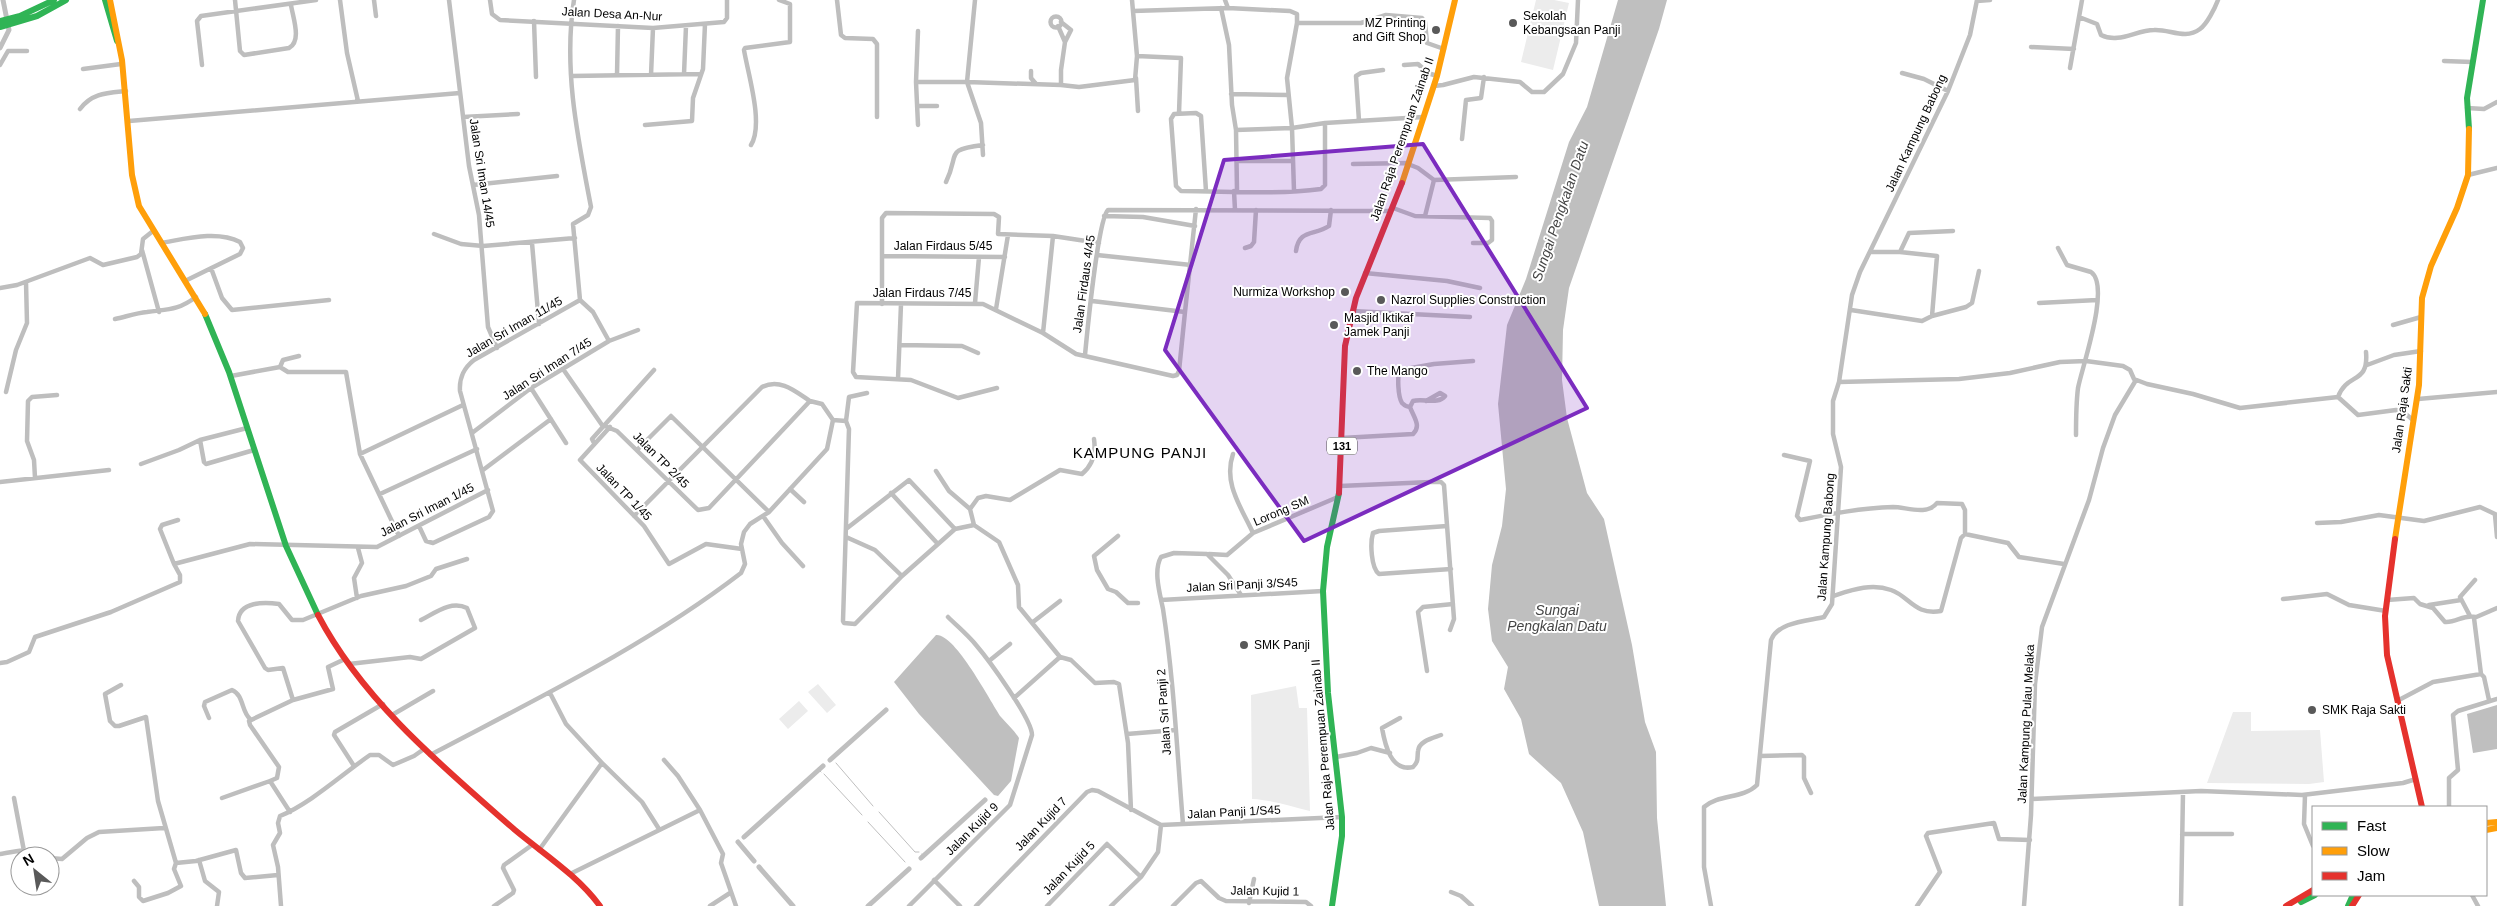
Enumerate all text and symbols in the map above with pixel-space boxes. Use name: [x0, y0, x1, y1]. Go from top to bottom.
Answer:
street label: Jalan Desa An-Nur: [561, 4, 663, 24]
place label: Sekolah Kebangsaan Panji: [1523, 9, 1620, 37]
place label: MZ Printing and Gift Shop: [1353, 16, 1426, 44]
marker: Sekolah Kebangsaan Panji: [1507, 17, 1519, 29]
marker: MZ Printing and Gift Shop: [1430, 24, 1442, 36]
street label: Jalan Raja Perempuan Zainab II: [1367, 55, 1437, 223]
street label: Jalan Kampung Babong: [1883, 72, 1949, 194]
street label: Jalan Sri Iman 14/45: [466, 118, 498, 229]
water label: Sungai Pengkalan Datu: [1528, 139, 1592, 283]
street label: Jalan Firdaus 4/45: [1070, 234, 1098, 334]
street label: Jalan Firdaus 5/45: [894, 239, 993, 253]
place label: Nurmiza Workshop: [1233, 285, 1335, 299]
street label: Jalan Firdaus 7/45: [873, 286, 972, 300]
marker: Nurmiza Workshop: [1339, 286, 1351, 298]
street label: Jalan Sri Iman 11/45: [463, 293, 565, 360]
place label: Nazrol Supplies Construction: [1391, 293, 1546, 307]
marker: Nazrol Supplies Construction: [1375, 294, 1387, 306]
place label: Masjid Iktikaf Jamek Panji: [1344, 311, 1414, 339]
marker: Masjid Iktikaf Jamek Panji: [1328, 319, 1340, 331]
street label: Jalan Sri Iman 7/45: [500, 335, 594, 403]
place label: The Mango: [1367, 364, 1428, 378]
marker: The Mango: [1351, 365, 1363, 377]
street label: Jalan Raja Sakti: [2389, 366, 2415, 454]
street label: Jalan TP 2/45: [630, 429, 692, 491]
road number: 131: [1327, 438, 1357, 454]
district label: KAMPUNG PANJI: [1073, 444, 1207, 461]
street label: Jalan TP 1/45: [593, 461, 655, 524]
street label: Jalan Kampung Babong: [1815, 473, 1837, 601]
street label: Jalan Sri Iman 1/45: [378, 480, 477, 540]
street label: Lorong SM: [1251, 493, 1311, 529]
street label: Jalan Sri Panji 3/S45: [1186, 575, 1298, 595]
water label: Sungai Pengkalan Datu: [1507, 602, 1607, 634]
place label: SMK Panji: [1254, 638, 1310, 652]
marker: SMK Panji: [1238, 639, 1250, 651]
street label: Jalan Kampung Pulau Melaka: [2015, 644, 2037, 804]
street label: Jalan Raja Perempuan Zainab II: [1309, 659, 1337, 831]
street label: Jalan Sri Panji 2: [1154, 668, 1174, 756]
place label: SMK Raja Sakti: [2322, 703, 2406, 717]
marker: SMK Raja Sakti: [2306, 704, 2318, 716]
street label: Jalan Kujid 7: [1012, 794, 1070, 854]
street label: Jalan Kujid 9: [943, 800, 1001, 858]
street label: Jalan Panji 1/S45: [1187, 803, 1281, 821]
legend: [2312, 806, 2487, 896]
text: Fast: [2357, 817, 2387, 834]
street label: Jalan Kujid 5: [1040, 838, 1098, 898]
text: Slow: [2357, 842, 2390, 859]
north arrow: [10, 846, 60, 896]
text: N: [20, 850, 37, 869]
text: Jam: [2357, 867, 2385, 884]
street label: Jalan Kujid 1: [1231, 883, 1300, 899]

